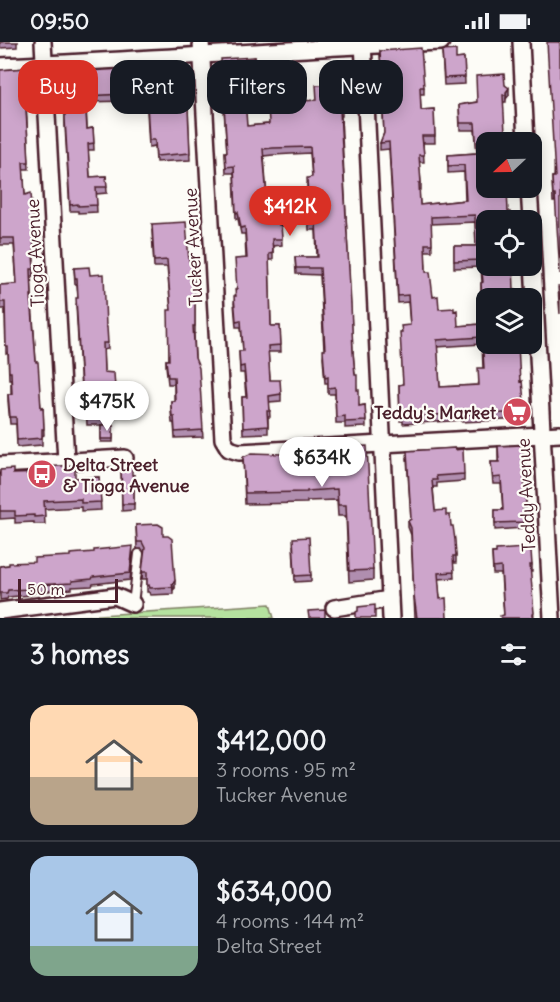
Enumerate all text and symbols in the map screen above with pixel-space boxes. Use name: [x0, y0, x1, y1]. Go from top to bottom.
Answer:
text: 09:50: [30, 7, 89, 35]
chip: Buy: [18, 60, 98, 114]
chip: Rent: [110, 60, 195, 114]
chip: Filters: [207, 60, 307, 114]
chip: New: [319, 60, 403, 114]
north arrow: [476, 132, 542, 198]
map controls: [476, 132, 542, 354]
pin: $412K: [248, 186, 332, 237]
street label: Tucker Avenue: [178, 187, 208, 307]
text: $412K: [263, 193, 317, 218]
street label: Tioga Avenue: [21, 198, 49, 308]
button: locate: [476, 210, 542, 276]
button: layers: [476, 288, 542, 354]
pin: $475K: [65, 381, 149, 432]
text: $475K: [79, 388, 135, 413]
supermarket icon: Teddy's Market: [501, 396, 533, 428]
place label: Teddy's Market: [374, 401, 497, 424]
pin: $634K: [280, 437, 364, 488]
street label: Teddy Avenue: [512, 438, 540, 552]
text: $634K: [293, 444, 351, 469]
place label: Delta Street & Tioga Avenue: [63, 453, 190, 497]
bus stop icon: Delta Street & Tioga Avenue: [26, 458, 58, 490]
scale bar: [18, 576, 118, 604]
text: 50 m: [27, 579, 65, 599]
text: 3 homes: [30, 638, 129, 671]
icon: filters: [497, 638, 530, 671]
text: $412,000: [216, 724, 327, 757]
icon: home: [78, 729, 150, 801]
text: 3 rooms · 95 m²: [216, 757, 356, 782]
text: Tucker Avenue: [216, 782, 348, 807]
text: $634,000: [216, 875, 332, 908]
icon: home: [78, 880, 150, 952]
text: 4 rooms · 144 m²: [216, 908, 364, 933]
text: Delta Street: [216, 933, 322, 958]

